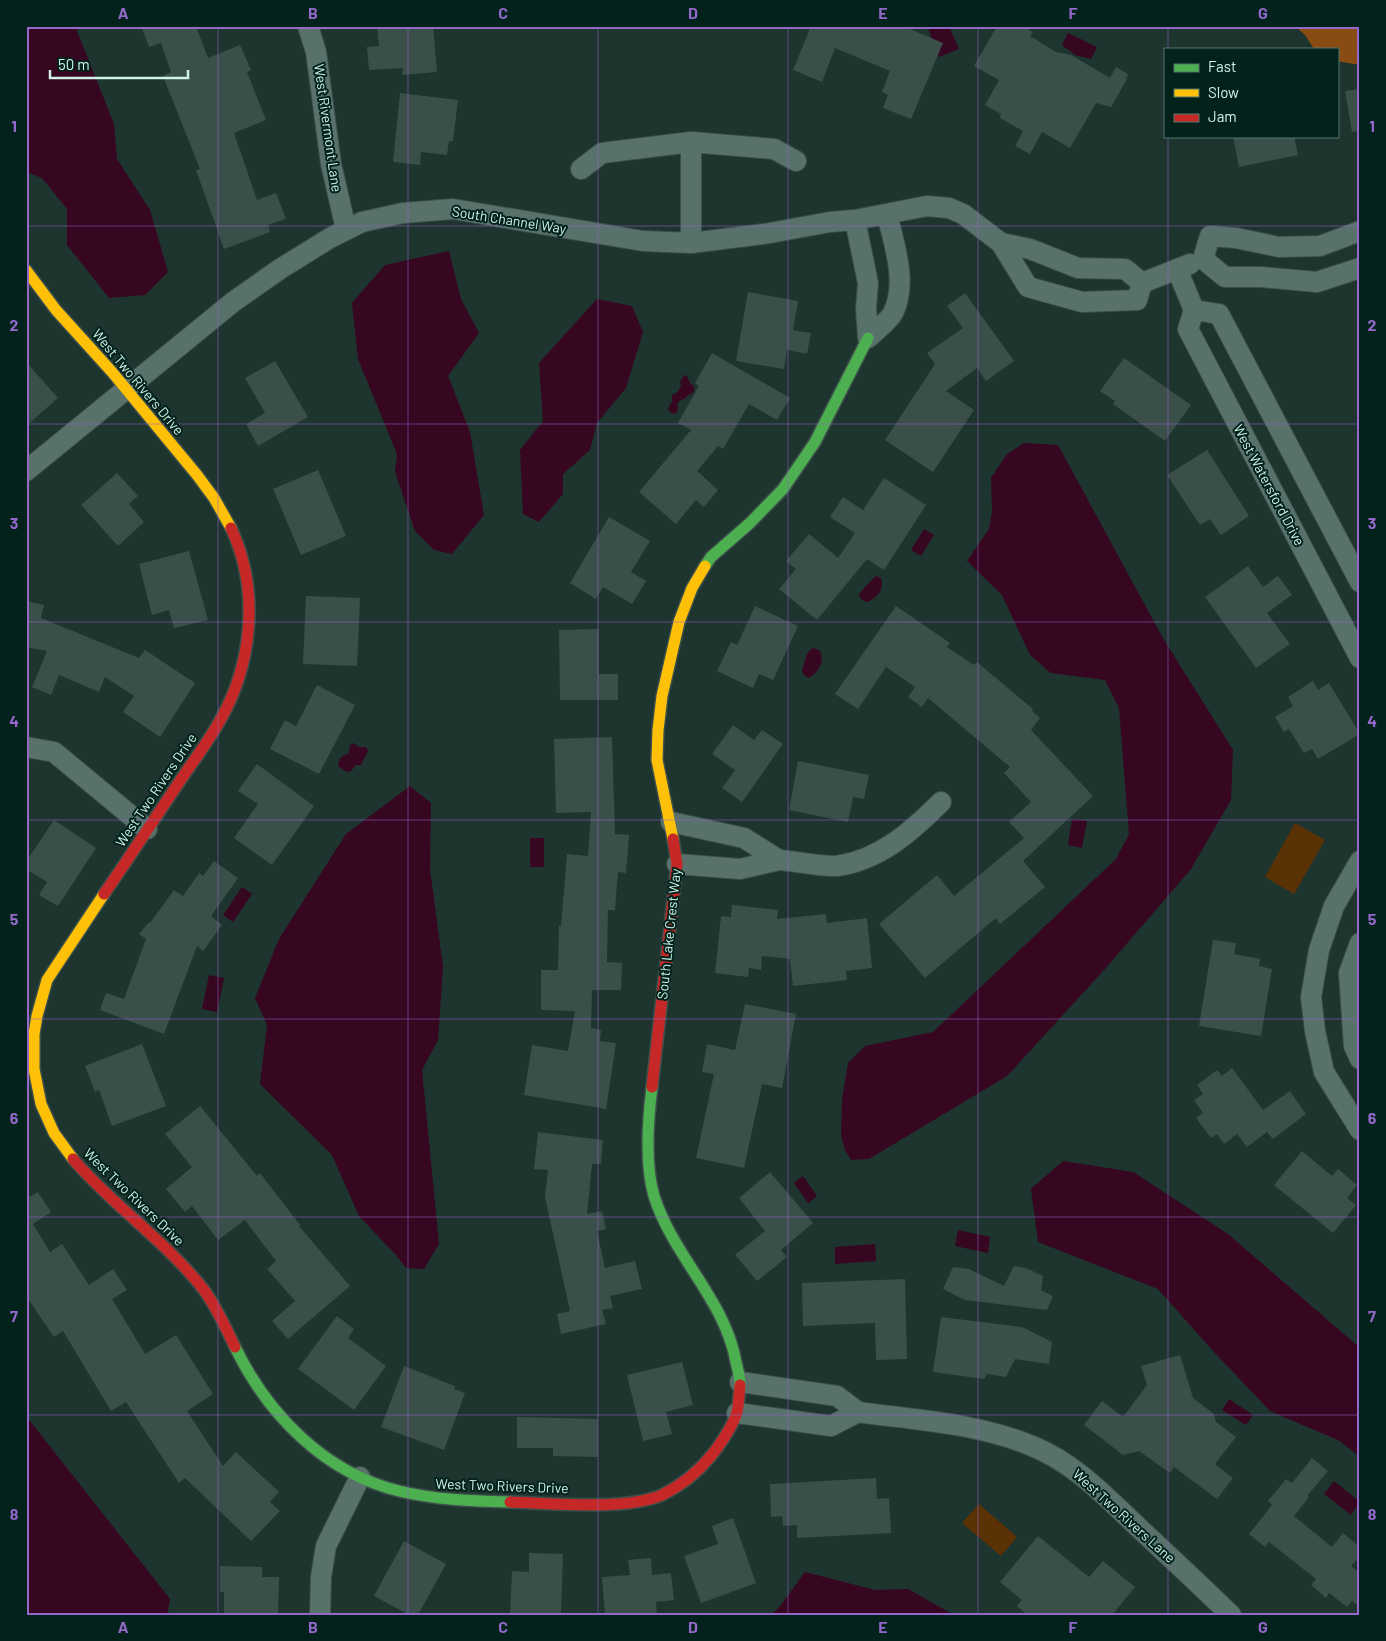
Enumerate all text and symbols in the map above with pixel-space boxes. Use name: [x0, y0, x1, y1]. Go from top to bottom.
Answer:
text: A: [118, 3, 129, 22]
text: B: [308, 3, 318, 22]
text: C: [498, 3, 508, 22]
text: D: [688, 3, 698, 22]
text: E: [878, 3, 888, 22]
text: F: [1069, 3, 1078, 22]
text: G: [1258, 3, 1268, 22]
scale bar: [50, 48, 188, 80]
legend: [1164, 48, 1338, 138]
text: 50 m: [58, 55, 90, 73]
text: Fast: [1208, 57, 1236, 75]
street label: West Rivermont Lane: [311, 63, 346, 193]
text: Slow: [1208, 83, 1239, 101]
text: Jam: [1208, 107, 1237, 125]
text: 1: [11, 116, 17, 135]
text: 1: [1369, 116, 1375, 135]
street label: South Channel Way: [451, 202, 568, 237]
text: 2: [10, 315, 19, 334]
text: 2: [1368, 315, 1377, 334]
street label: West Two Rivers Drive: [89, 325, 188, 438]
street label: West Watersford Drive: [1230, 421, 1309, 548]
text: 3: [10, 513, 18, 532]
text: 3: [1368, 513, 1376, 532]
text: 4: [9, 711, 19, 730]
text: 4: [1367, 711, 1377, 730]
street label: West Two Rivers Drive: [111, 730, 200, 850]
street label: South Lake Crest Way: [653, 867, 684, 1000]
text: 5: [10, 909, 19, 928]
text: 5: [1368, 909, 1377, 928]
text: 6: [10, 1108, 19, 1127]
text: 6: [1368, 1108, 1377, 1127]
street label: West Two Rivers Drive: [81, 1144, 188, 1249]
text: 7: [10, 1306, 18, 1325]
text: 7: [1368, 1306, 1376, 1325]
street label: West Two Rivers Lane: [1070, 1465, 1179, 1566]
street label: West Two Rivers Drive: [435, 1475, 569, 1496]
text: 8: [10, 1504, 19, 1523]
text: 8: [1368, 1504, 1377, 1523]
text: A: [118, 1617, 129, 1636]
text: B: [308, 1617, 318, 1636]
text: C: [498, 1617, 508, 1636]
text: D: [688, 1617, 698, 1636]
text: E: [878, 1617, 888, 1636]
text: F: [1069, 1617, 1078, 1636]
text: G: [1258, 1617, 1268, 1636]

